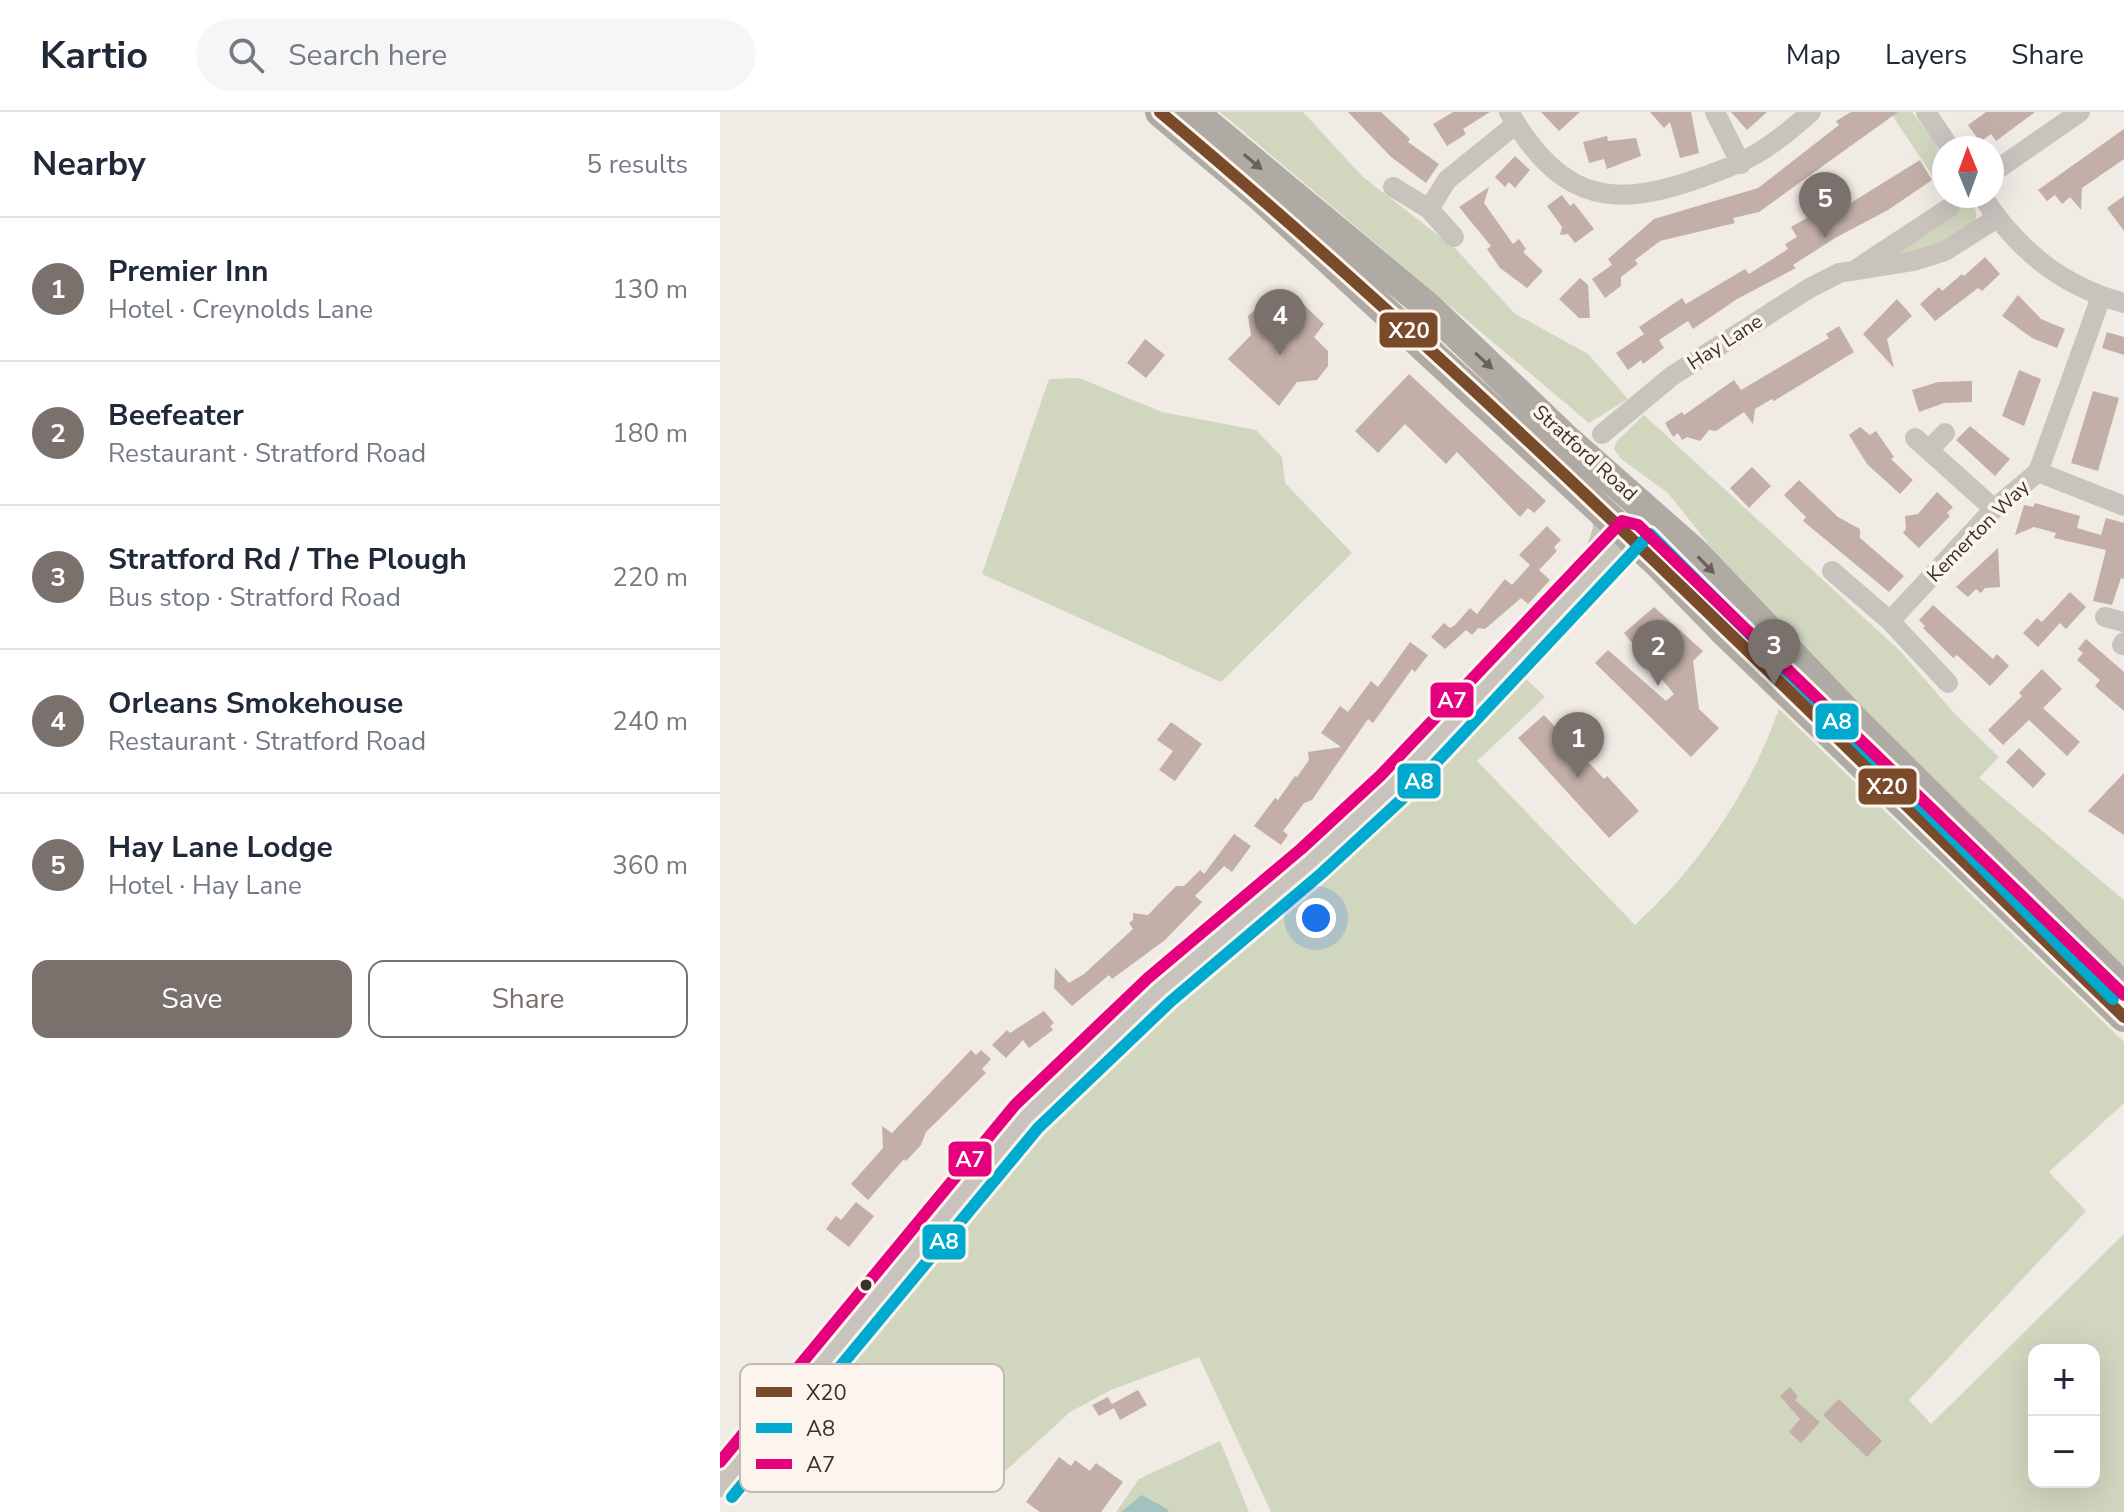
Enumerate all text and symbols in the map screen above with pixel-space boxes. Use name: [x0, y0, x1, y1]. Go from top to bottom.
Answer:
search box: [196, 19, 756, 91]
text: Kartio: [40, 30, 148, 81]
icon: search: [224, 33, 268, 77]
text: Search here: [288, 35, 447, 76]
text: Map: [1786, 36, 1841, 74]
text: Layers: [1885, 36, 1967, 74]
text: Share: [2011, 36, 2084, 74]
north arrow: [1932, 136, 2004, 208]
text: Nearby: [32, 141, 146, 187]
text: 5 results: [587, 147, 688, 182]
one-way arrow: [1243, 153, 1263, 170]
pin: 5: [1799, 172, 1851, 238]
text: Premier Inn: [108, 251, 269, 292]
text: 1: [50, 272, 66, 307]
text: 130 m: [612, 272, 688, 307]
pin: 4: [1254, 289, 1306, 355]
text: Hotel · Creynolds Lane: [108, 292, 373, 327]
street label: Hay Lane: [1682, 308, 1768, 376]
line badge: X20: [1378, 311, 1439, 349]
text: X20: [1387, 316, 1430, 346]
one-way arrow: [1475, 351, 1494, 369]
text: Beefeater: [108, 395, 244, 436]
street label: Stratford Road: [1527, 399, 1643, 507]
text: 2: [50, 416, 66, 451]
text: 180 m: [612, 416, 688, 451]
text: Restaurant · Stratford Road: [108, 436, 426, 471]
street label: Kemerton Way: [1921, 473, 2036, 588]
text: Stratford Rd / The Plough: [108, 539, 467, 580]
one-way arrow: [1697, 555, 1715, 574]
text: 3: [50, 560, 66, 595]
text: 220 m: [612, 560, 688, 595]
text: Bus stop · Stratford Road: [108, 580, 401, 615]
pin: 3: [1748, 619, 1800, 685]
pin: 2: [1632, 620, 1684, 686]
line badge: A7: [1429, 681, 1475, 719]
text: Orleans Smokehouse: [108, 683, 403, 724]
text: A7: [1437, 686, 1467, 716]
line badge: A8: [1814, 702, 1860, 741]
text: 4: [50, 704, 66, 739]
text: 240 m: [612, 704, 688, 739]
text: A8: [1822, 707, 1852, 737]
pin: 1: [1552, 712, 1604, 778]
text: Restaurant · Stratford Road: [108, 724, 426, 759]
line badge: A8: [1396, 762, 1442, 800]
text: A8: [1404, 767, 1434, 797]
line badge: X20: [1857, 767, 1918, 806]
text: X20: [1865, 772, 1908, 802]
text: Hay Lane Lodge: [108, 827, 333, 868]
text: 5: [50, 848, 66, 883]
text: 360 m: [612, 848, 688, 883]
text: Hotel · Hay Lane: [108, 868, 302, 903]
your location: [1296, 898, 1336, 938]
button: Save: [32, 960, 352, 1038]
button: Share: [368, 960, 688, 1038]
line badge: A7: [947, 1140, 993, 1178]
text: A7: [955, 1145, 985, 1175]
line badge: A8: [921, 1223, 967, 1261]
text: A8: [929, 1227, 959, 1257]
unlabelled marker: [858, 1277, 874, 1293]
map controls: [2028, 1344, 2100, 1488]
button: +: [2028, 1344, 2100, 1416]
legend: [740, 1364, 1004, 1492]
text: X20: [806, 1378, 847, 1408]
text: A8: [806, 1414, 835, 1444]
button: −: [2028, 1416, 2100, 1488]
text: A7: [806, 1450, 835, 1480]

